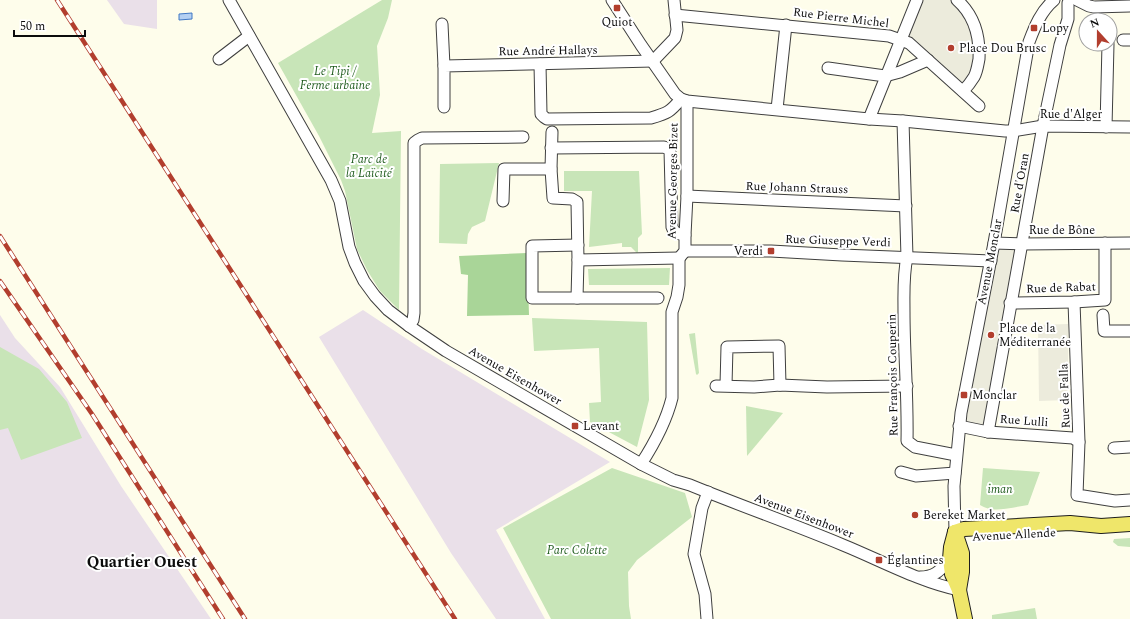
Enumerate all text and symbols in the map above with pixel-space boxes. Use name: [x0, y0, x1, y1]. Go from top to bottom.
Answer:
marker: Quiot: [612, 3, 622, 13]
street label: Rue Pierre Michel: [792, 3, 890, 33]
scale bar: [14, 12, 85, 38]
north arrow: [1078, 12, 1118, 52]
place label: Quiot: [602, 13, 632, 32]
text: N: [1087, 14, 1102, 33]
text: 50 m: [20, 17, 45, 36]
place label: Lopy: [1042, 19, 1070, 38]
marker: Lopy: [1029, 23, 1039, 33]
place label: Place Dou Brusc: [959, 39, 1047, 58]
street label: Rue André Hallays: [498, 41, 598, 61]
marker: Place Dou Brusc: [946, 43, 956, 53]
park label: Le Tipi / Ferme urbaine: [300, 62, 370, 95]
street label: Rue d'Alger: [1040, 105, 1103, 124]
street label: Avenue Georges Bizet: [662, 122, 684, 240]
park label: Parc de la Laïcité: [346, 150, 394, 183]
street label: Rue d'Oran: [1005, 151, 1035, 214]
street label: Rue Johann Strauss: [745, 177, 849, 199]
street label: Avenue Monclar: [972, 217, 1008, 307]
street label: Rue de Bône: [1029, 221, 1095, 240]
street label: Rue Giuseppe Verdi: [785, 230, 892, 252]
place label: Verdi: [734, 242, 763, 261]
marker: Verdi: [766, 246, 776, 256]
street label: Rue de Rabat: [1026, 277, 1096, 299]
street label: Rue François Couperin: [882, 314, 904, 436]
place label: Place de la Méditerranée: [999, 319, 1071, 352]
marker: Place de la Méditerranée: [986, 330, 996, 340]
street label: Avenue Eisenhower: [465, 341, 566, 411]
street label: Rue de Falla: [1054, 363, 1076, 429]
place label: Monclar: [972, 386, 1017, 405]
marker: Monclar: [959, 390, 969, 400]
street label: Rue Lulli: [999, 410, 1049, 432]
place label: Levant: [583, 417, 619, 436]
marker: Levant: [570, 421, 580, 431]
park label: iman: [987, 480, 1013, 499]
street label: Avenue Eisenhower: [751, 488, 857, 544]
place label: Bereket Market: [923, 506, 1006, 525]
marker: Bereket Market: [910, 510, 920, 520]
street label: Avenue Allende: [972, 523, 1057, 547]
park label: Parc Colette: [547, 541, 607, 560]
district label: Quartier Ouest: [87, 550, 197, 574]
place label: Églantines: [887, 551, 944, 570]
marker: Églantines: [874, 555, 884, 565]

